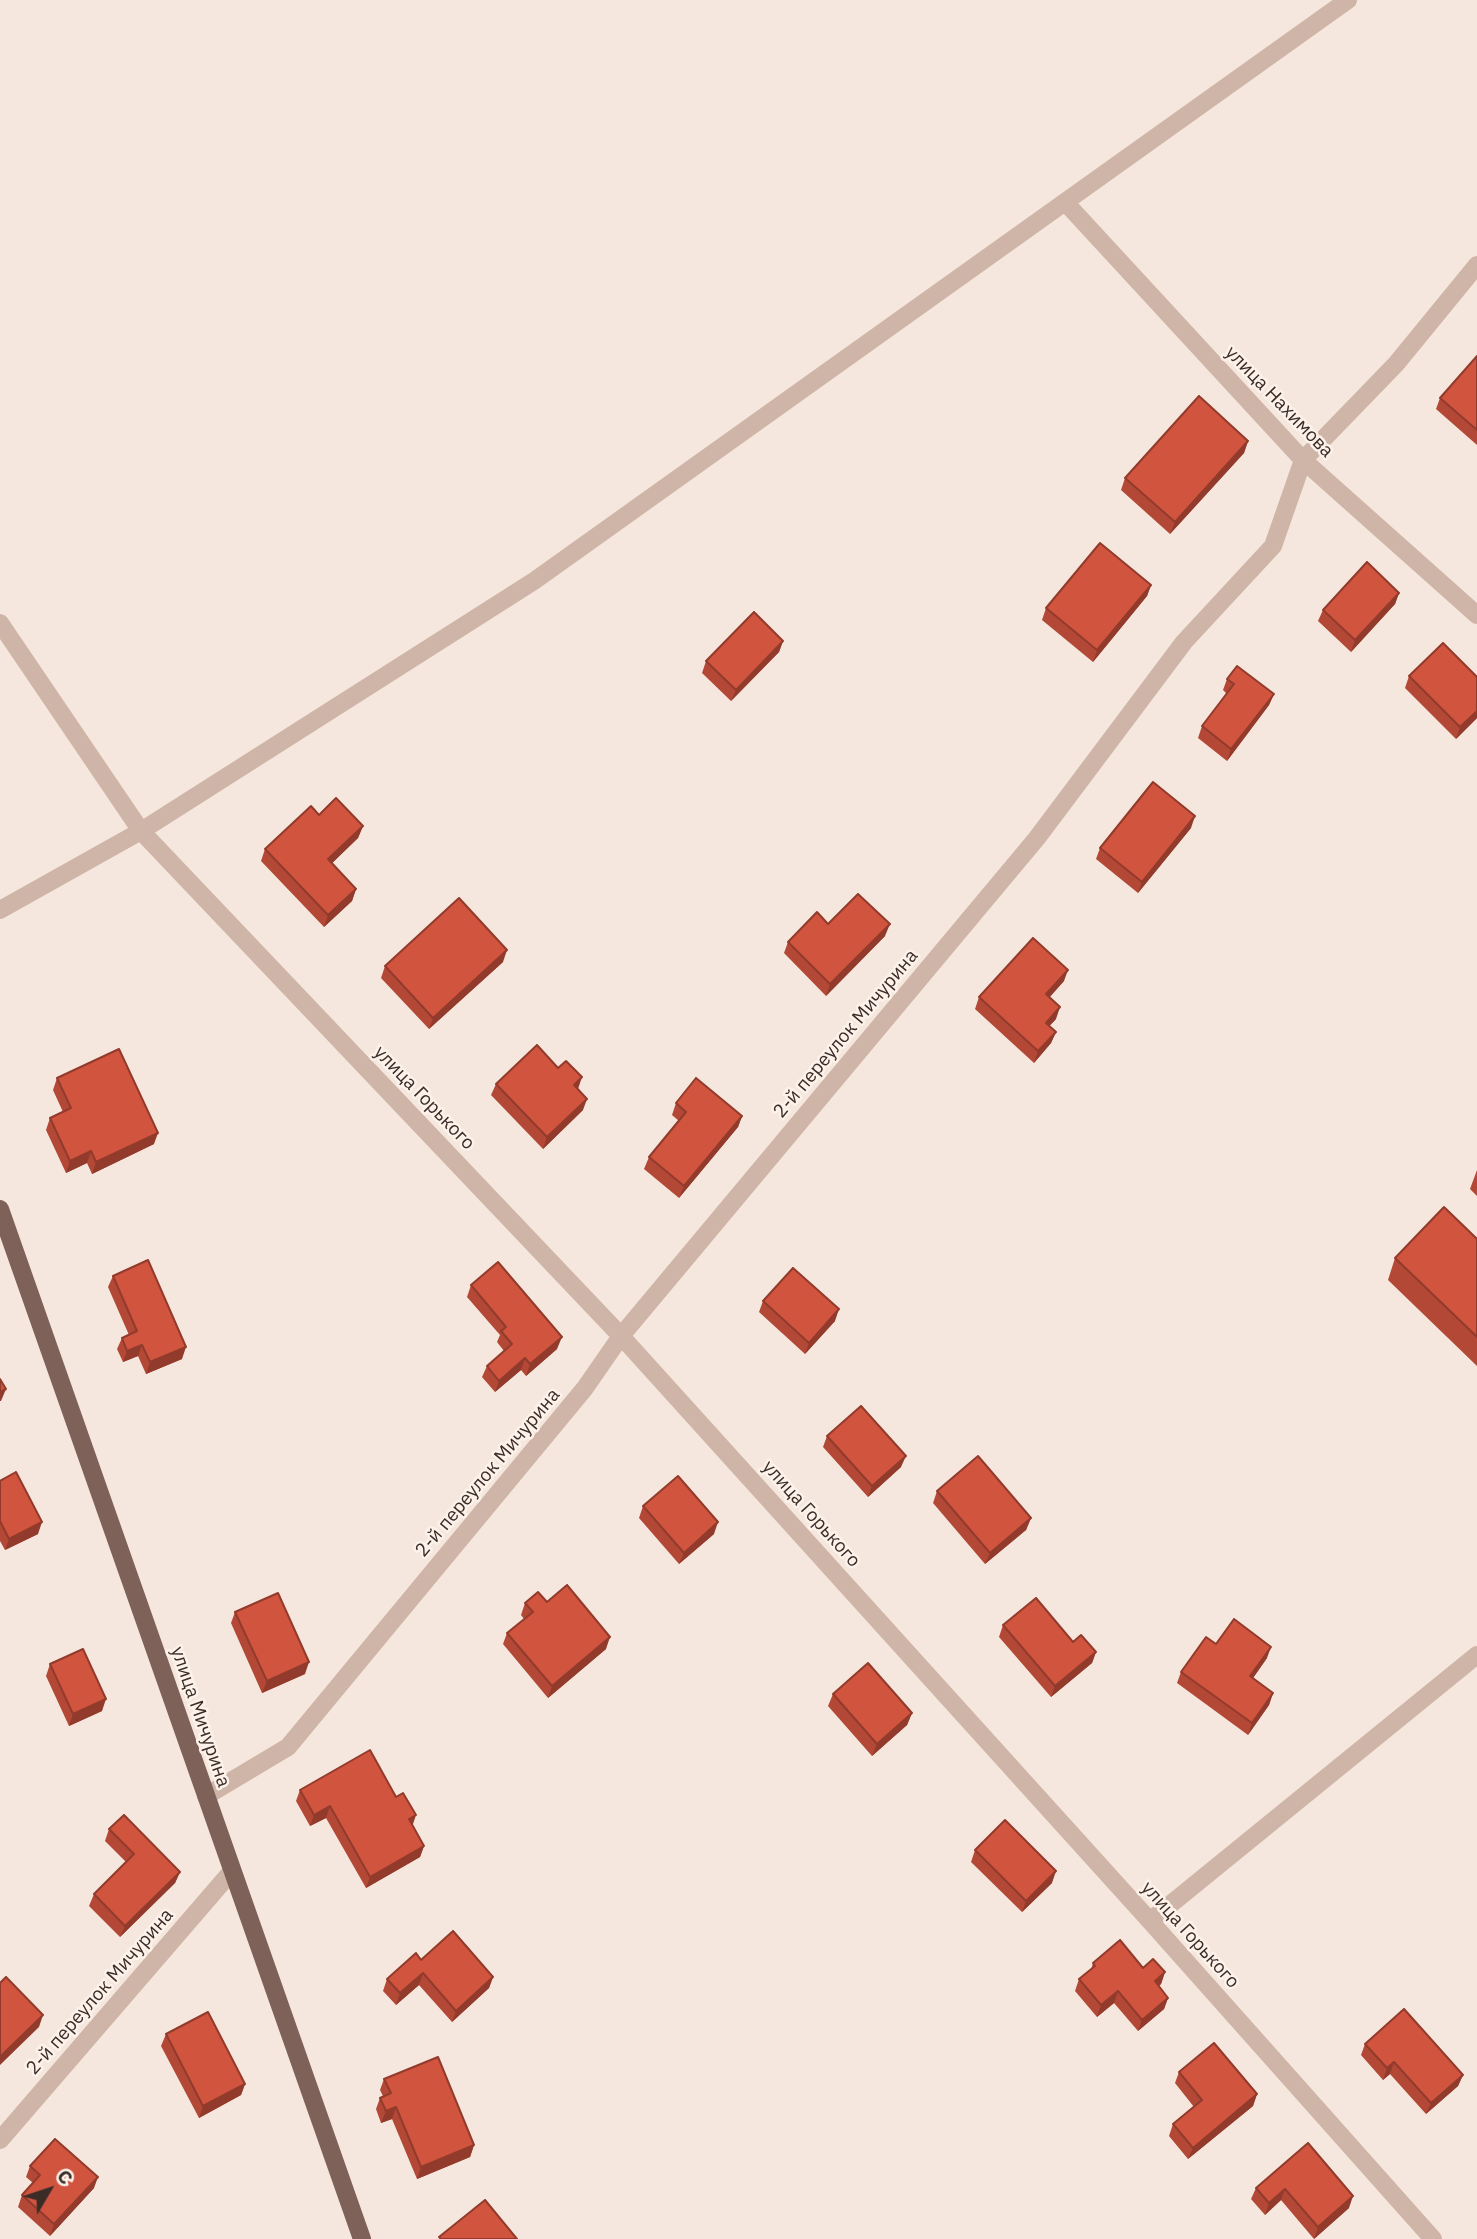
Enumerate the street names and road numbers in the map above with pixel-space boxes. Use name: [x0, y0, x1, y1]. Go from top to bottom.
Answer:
street label: улица Нахимова: [1220, 342, 1338, 462]
street label: 2-й переулок Мичурина: [769, 945, 923, 1123]
street label: улица Горького: [369, 1041, 479, 1155]
street label: 2-й переулок Мичурина: [411, 1384, 565, 1562]
street label: улица Горького: [757, 1456, 865, 1572]
street label: улица Мичурина: [165, 1644, 235, 1790]
street label: улица Горького: [1136, 1877, 1244, 1993]
street label: 2-й переулок Мичурина: [22, 1904, 178, 2080]

